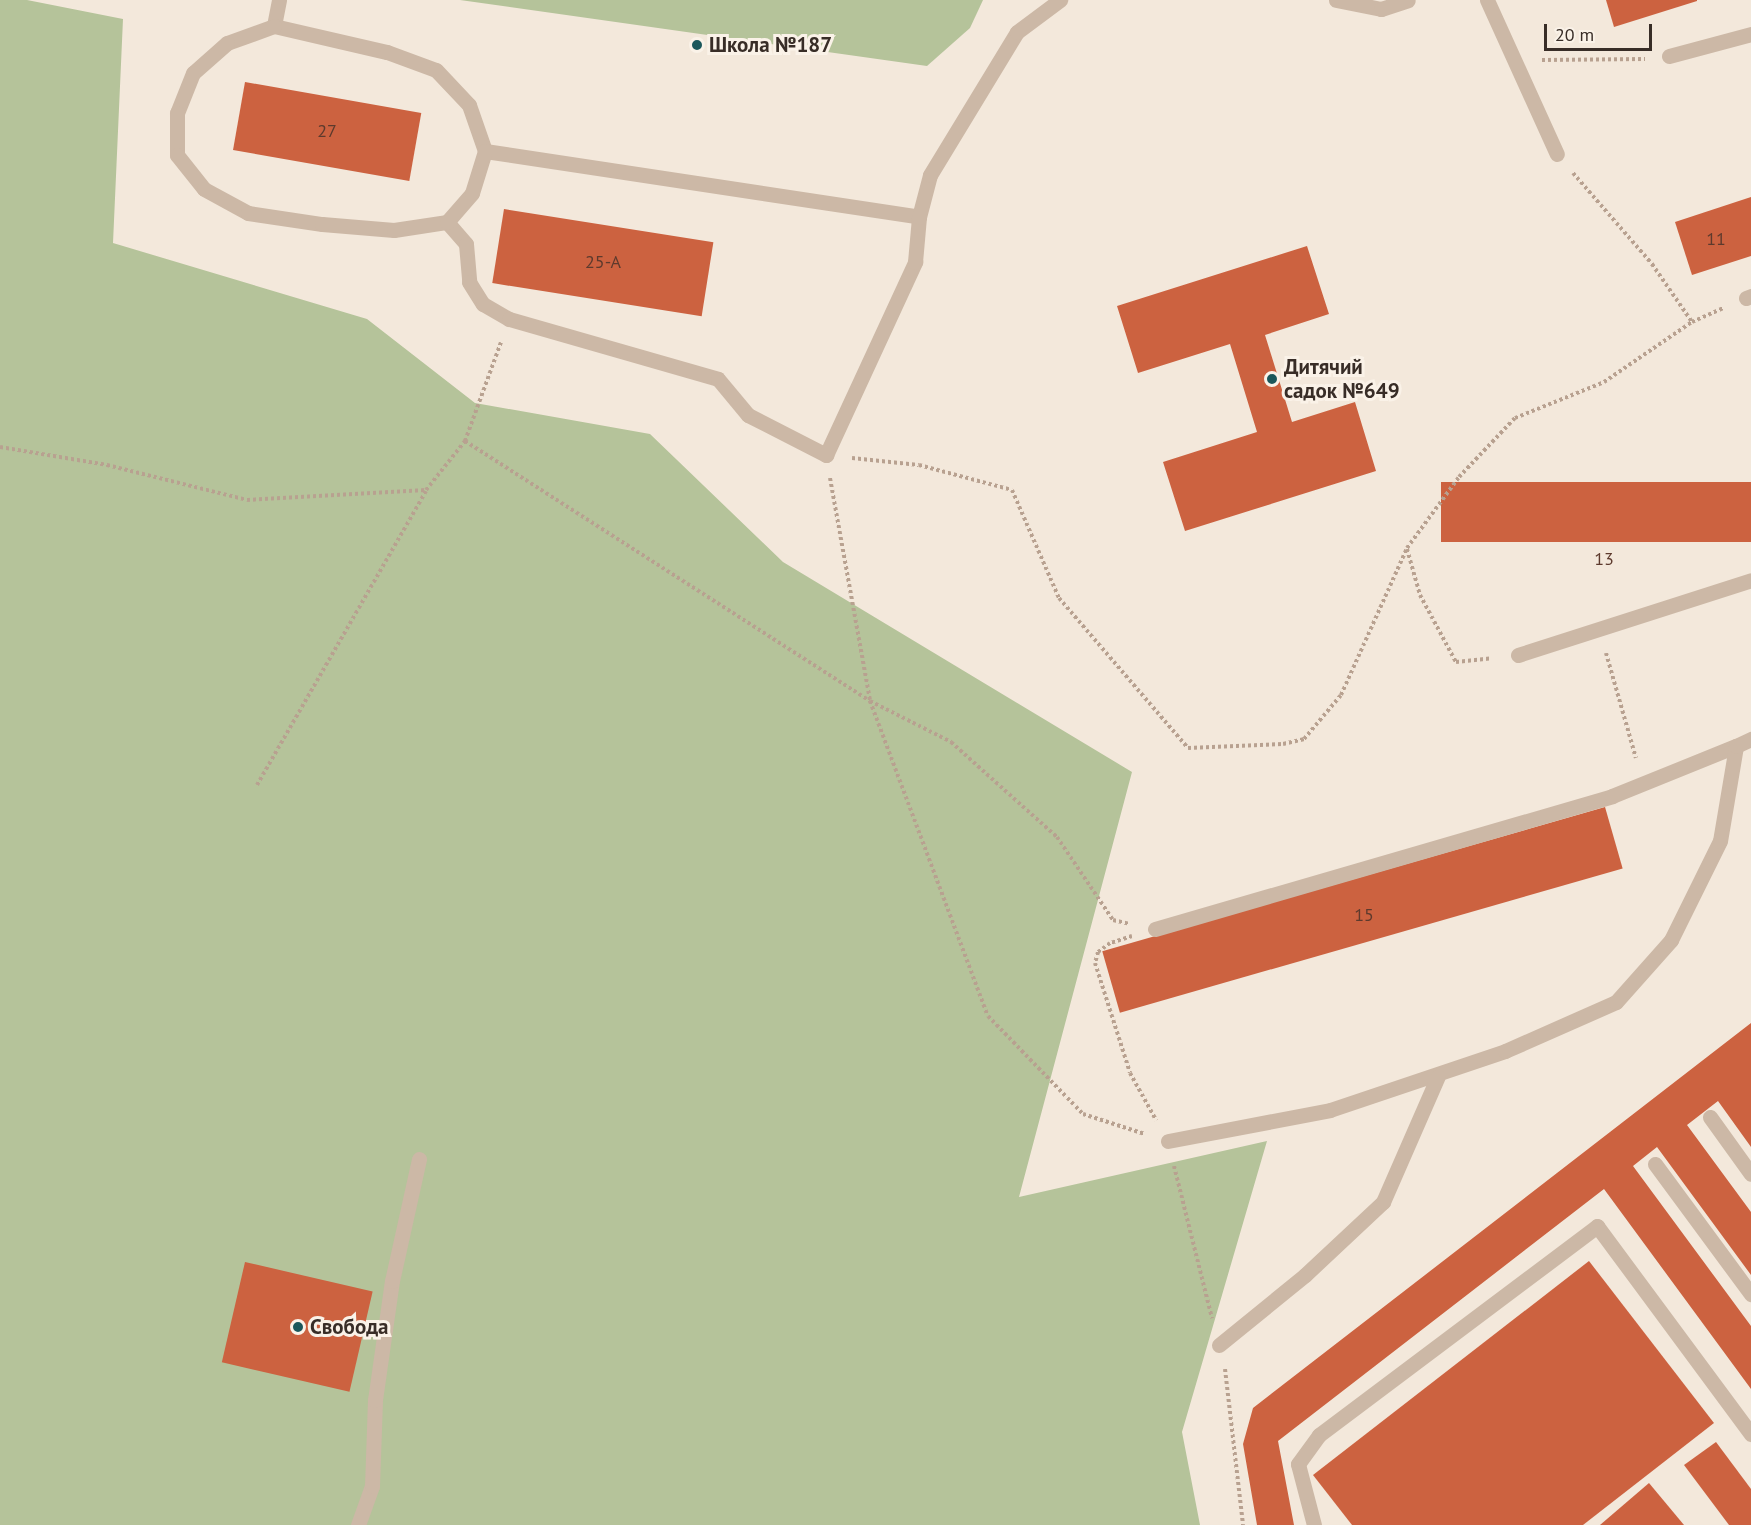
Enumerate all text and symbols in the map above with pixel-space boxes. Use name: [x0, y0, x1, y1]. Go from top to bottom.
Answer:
scale bar: [1547, 12, 1655, 50]
text: 20 m: [1555, 23, 1594, 46]
place label: Школа №187: [709, 32, 832, 58]
marker: Школа №187: [690, 38, 704, 52]
house number: 27: [317, 120, 337, 142]
house number: 11: [1706, 228, 1726, 250]
house number: 25-А: [585, 251, 621, 273]
place label: Дитячий садок №649: [1284, 354, 1400, 404]
marker: Дитячий садок №649: [1265, 372, 1279, 386]
house number: 13: [1594, 548, 1614, 570]
house number: 15: [1354, 904, 1374, 926]
place label: Свобода: [310, 1314, 389, 1340]
marker: Свобода: [291, 1320, 305, 1334]

